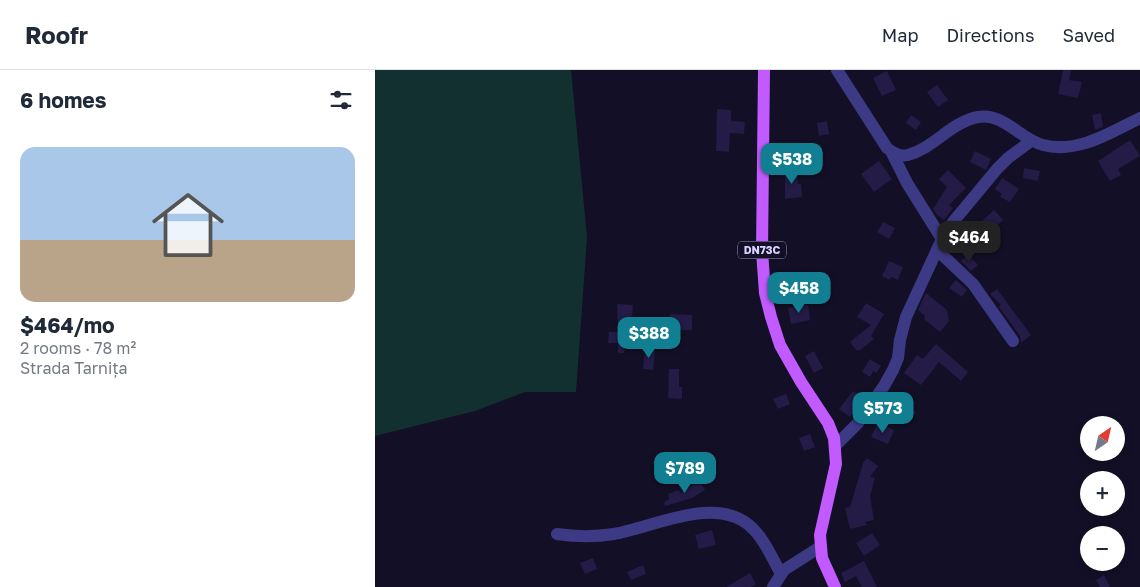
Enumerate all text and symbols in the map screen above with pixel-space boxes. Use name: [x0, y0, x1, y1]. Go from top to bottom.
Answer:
text: Roofr: [25, 20, 88, 49]
text: Map: [882, 24, 918, 46]
text: Directions: [946, 24, 1034, 46]
text: Saved: [1062, 24, 1115, 46]
icon: filters: [327, 86, 355, 114]
text: 6 homes: [20, 87, 106, 113]
pin: $538: [762, 142, 822, 185]
text: $538: [772, 149, 812, 169]
icon: home: [143, 180, 233, 270]
pin: $464: [939, 220, 999, 263]
text: $464: [949, 227, 989, 247]
road number: DN73C: [738, 242, 786, 258]
pin: $458: [769, 272, 829, 314]
text: $458: [779, 278, 819, 298]
text: $464/mo: [20, 312, 115, 338]
pin: $388: [619, 316, 679, 359]
text: $388: [629, 323, 669, 343]
text: 2 rooms · 78 m²: [20, 338, 136, 358]
text: Strada Tarnița: [20, 358, 128, 378]
pin: $573: [853, 392, 913, 434]
text: $573: [864, 398, 902, 418]
north arrow: [1080, 416, 1125, 461]
map controls: [1080, 416, 1125, 571]
pin: $789: [655, 452, 715, 494]
text: $789: [665, 458, 705, 478]
button: +: [1080, 471, 1125, 516]
button: −: [1080, 526, 1125, 571]

